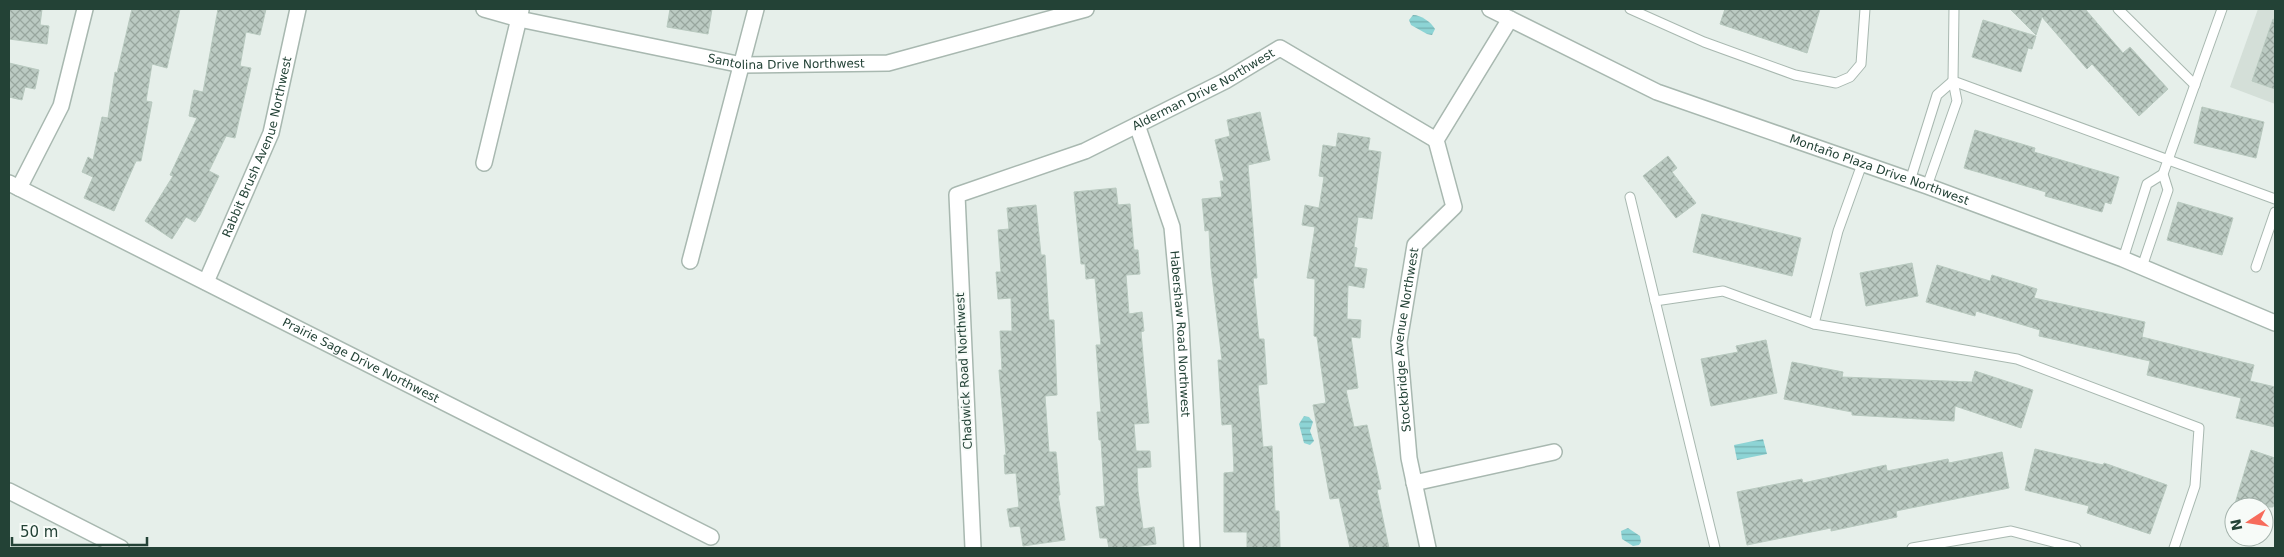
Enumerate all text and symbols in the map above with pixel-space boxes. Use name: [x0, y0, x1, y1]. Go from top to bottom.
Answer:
street label: Alderman Drive Northwest: [1130, 46, 1277, 133]
street label: Santolina Drive Northwest: [706, 51, 865, 72]
street label: Rabbit Brush Avenue Northwest: [219, 55, 295, 240]
street label: Montaño Plaza Drive Northwest: [1788, 132, 1971, 208]
street label: Stockbridge Avenue Northwest: [1392, 246, 1421, 433]
street label: Habershaw Road Northwest: [1167, 250, 1193, 418]
street label: Chadwick Road Northwest: [953, 292, 975, 450]
street label: Prairie Sage Drive Northwest: [280, 315, 442, 406]
north arrow: [2224, 497, 2274, 547]
scale bar: [12, 514, 148, 546]
text: N: [2227, 517, 2245, 532]
text: 50 m: [20, 523, 58, 541]

